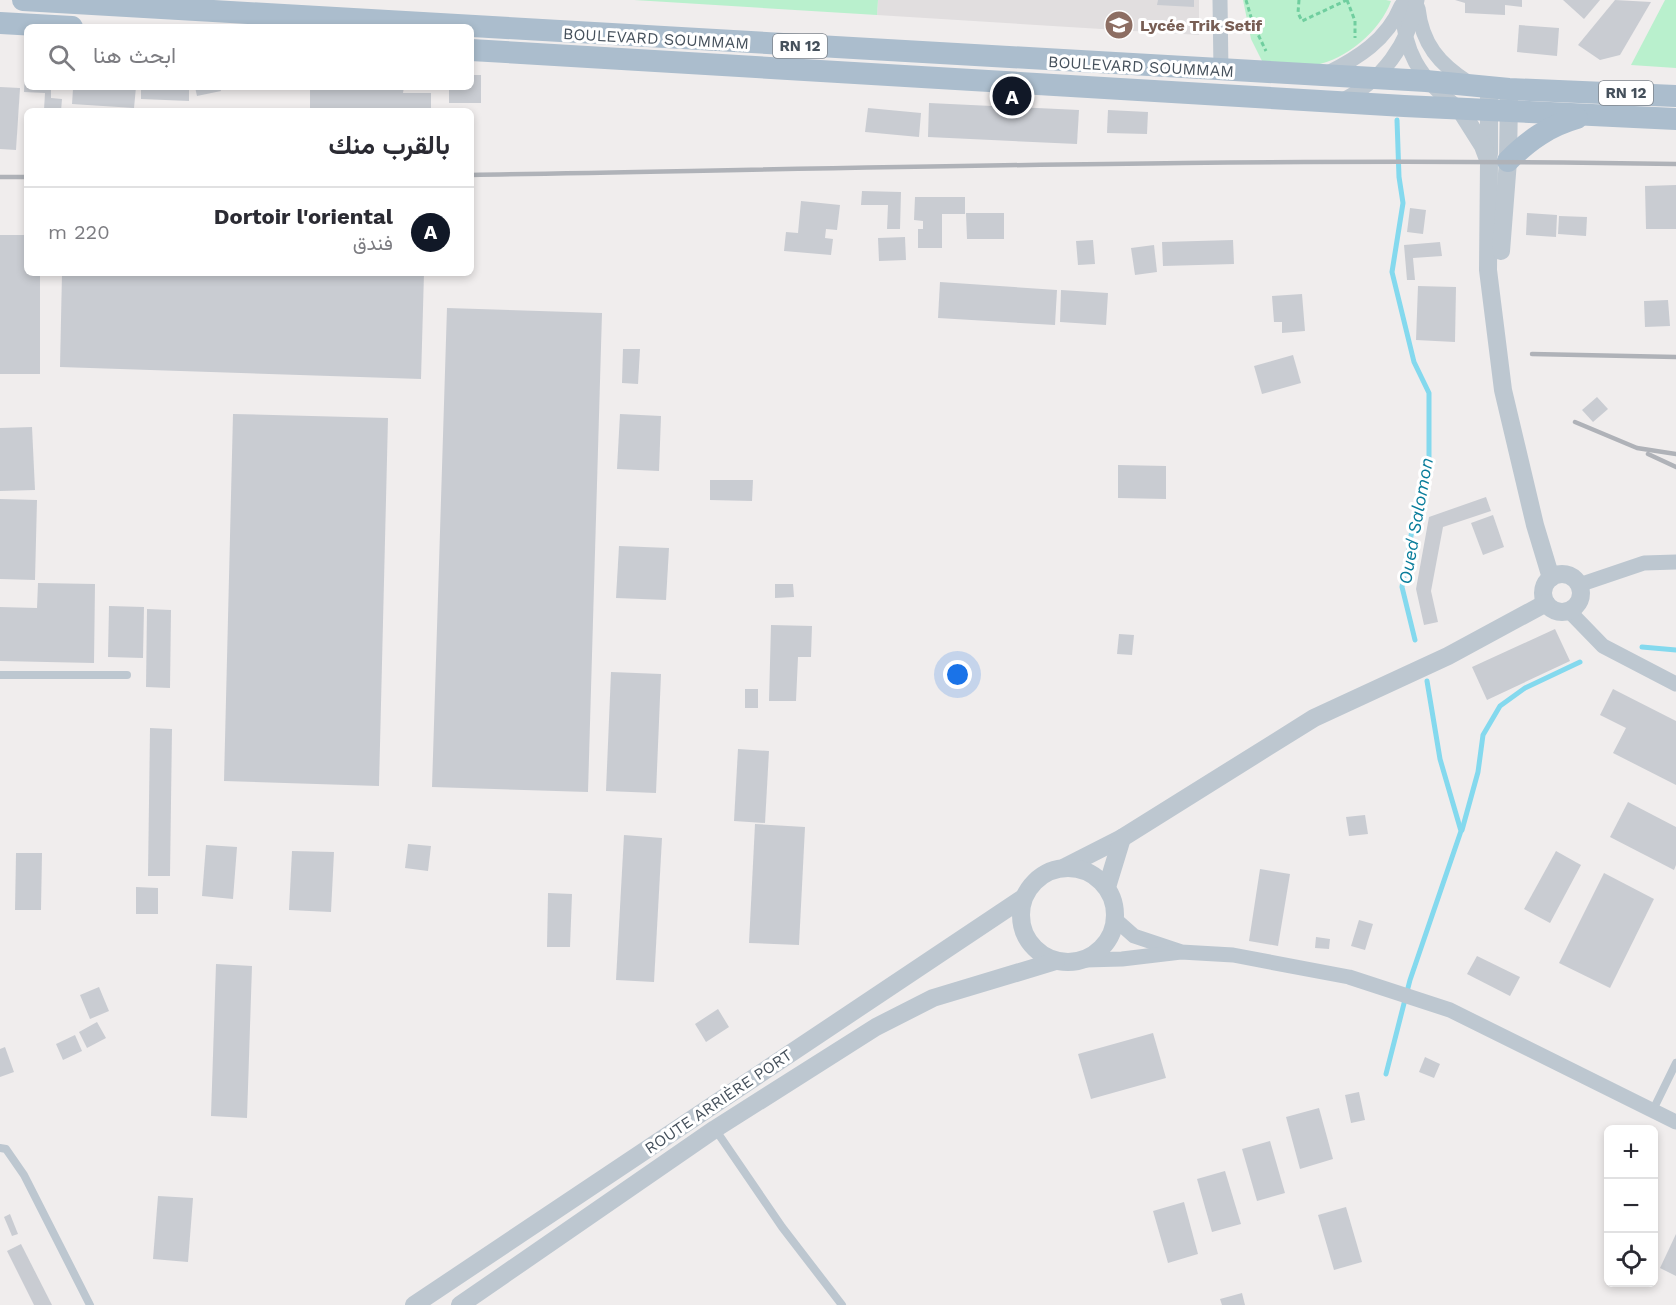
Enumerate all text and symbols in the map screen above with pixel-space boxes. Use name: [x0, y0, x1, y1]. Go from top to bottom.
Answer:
school or university icon: Lycée Trik Setif: [1103, 9, 1135, 41]
place label: Lycée Trik Setif: [1140, 16, 1263, 35]
search box: [24, 24, 474, 90]
street label: BOULEVARD SOUMMAM: [562, 24, 749, 53]
road number: RN 12: [773, 34, 827, 58]
icon: search: [45, 41, 78, 74]
text: ابحث هنا: [93, 43, 176, 68]
street label: BOULEVARD SOUMMAM: [1047, 52, 1234, 81]
pin: A: [992, 74, 1032, 118]
road number: RN 12: [1599, 81, 1653, 105]
text: بالقرب منك: [328, 130, 450, 160]
text: Dortoir l'oriental: [214, 204, 393, 229]
text: 220 m: [48, 220, 110, 244]
text: A: [424, 220, 437, 244]
text: فندق: [353, 231, 393, 255]
water label: Oued Salomon: [1394, 456, 1437, 586]
your location: [943, 660, 972, 689]
street label: ROUTE ARRIÈRE PORT: [641, 1045, 796, 1158]
map controls: [1604, 1125, 1658, 1287]
button: +: [1604, 1125, 1658, 1179]
button: −: [1604, 1179, 1658, 1233]
button: locate: [1604, 1233, 1658, 1287]

